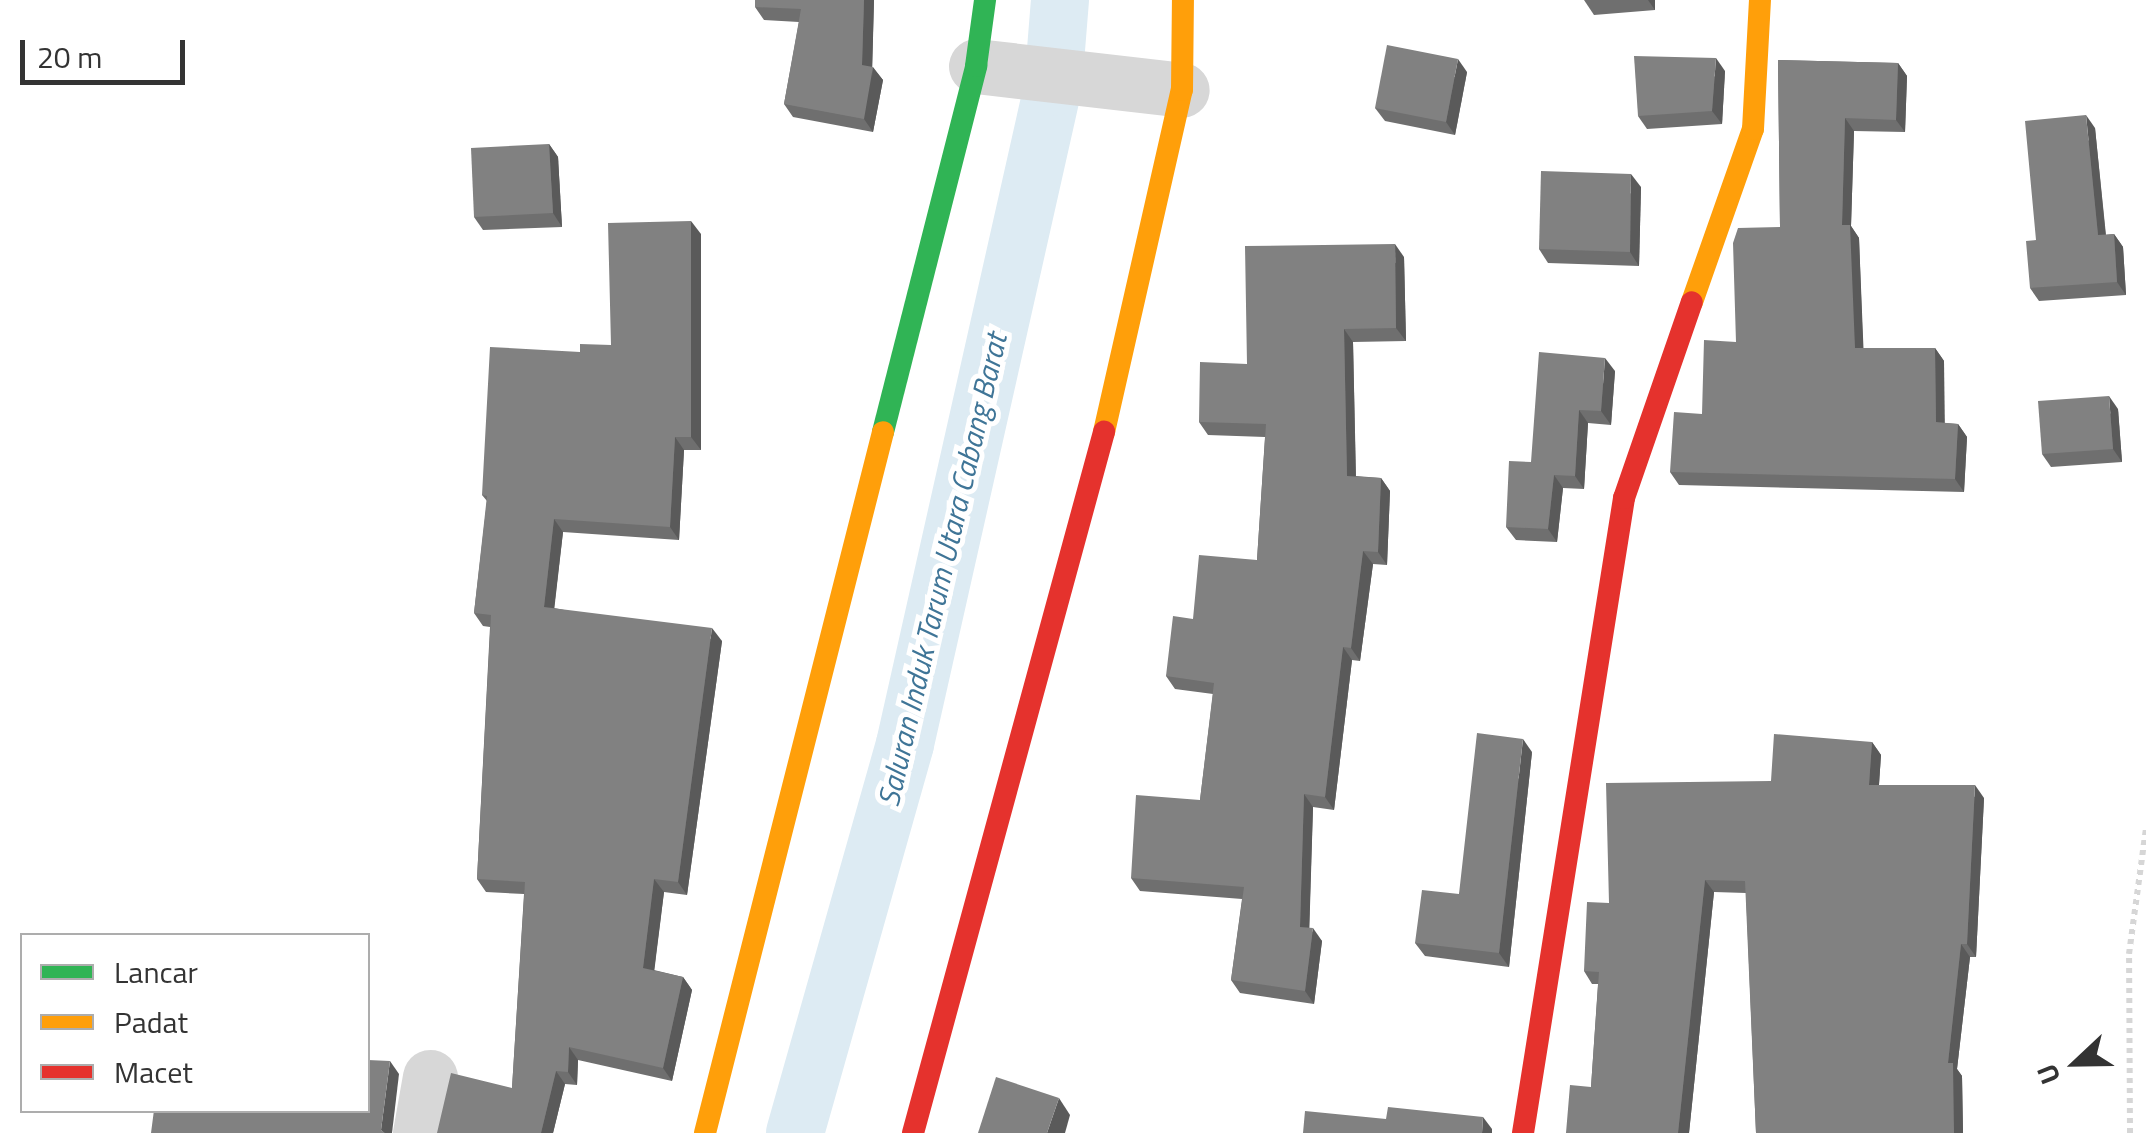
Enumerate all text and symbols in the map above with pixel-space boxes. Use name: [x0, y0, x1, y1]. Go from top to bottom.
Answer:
scale bar: [25, 20, 190, 82]
text: 20 m: [37, 34, 102, 80]
water label: Saluran Induk Tarum Utara Cabang Barat: [870, 330, 1014, 810]
legend: [20, 933, 370, 1113]
text: Lancar: [114, 949, 198, 995]
text: Padat: [114, 999, 188, 1045]
north arrow: [2026, 1013, 2126, 1113]
text: Macet: [114, 1049, 193, 1095]
text: U: [2024, 1058, 2071, 1091]

